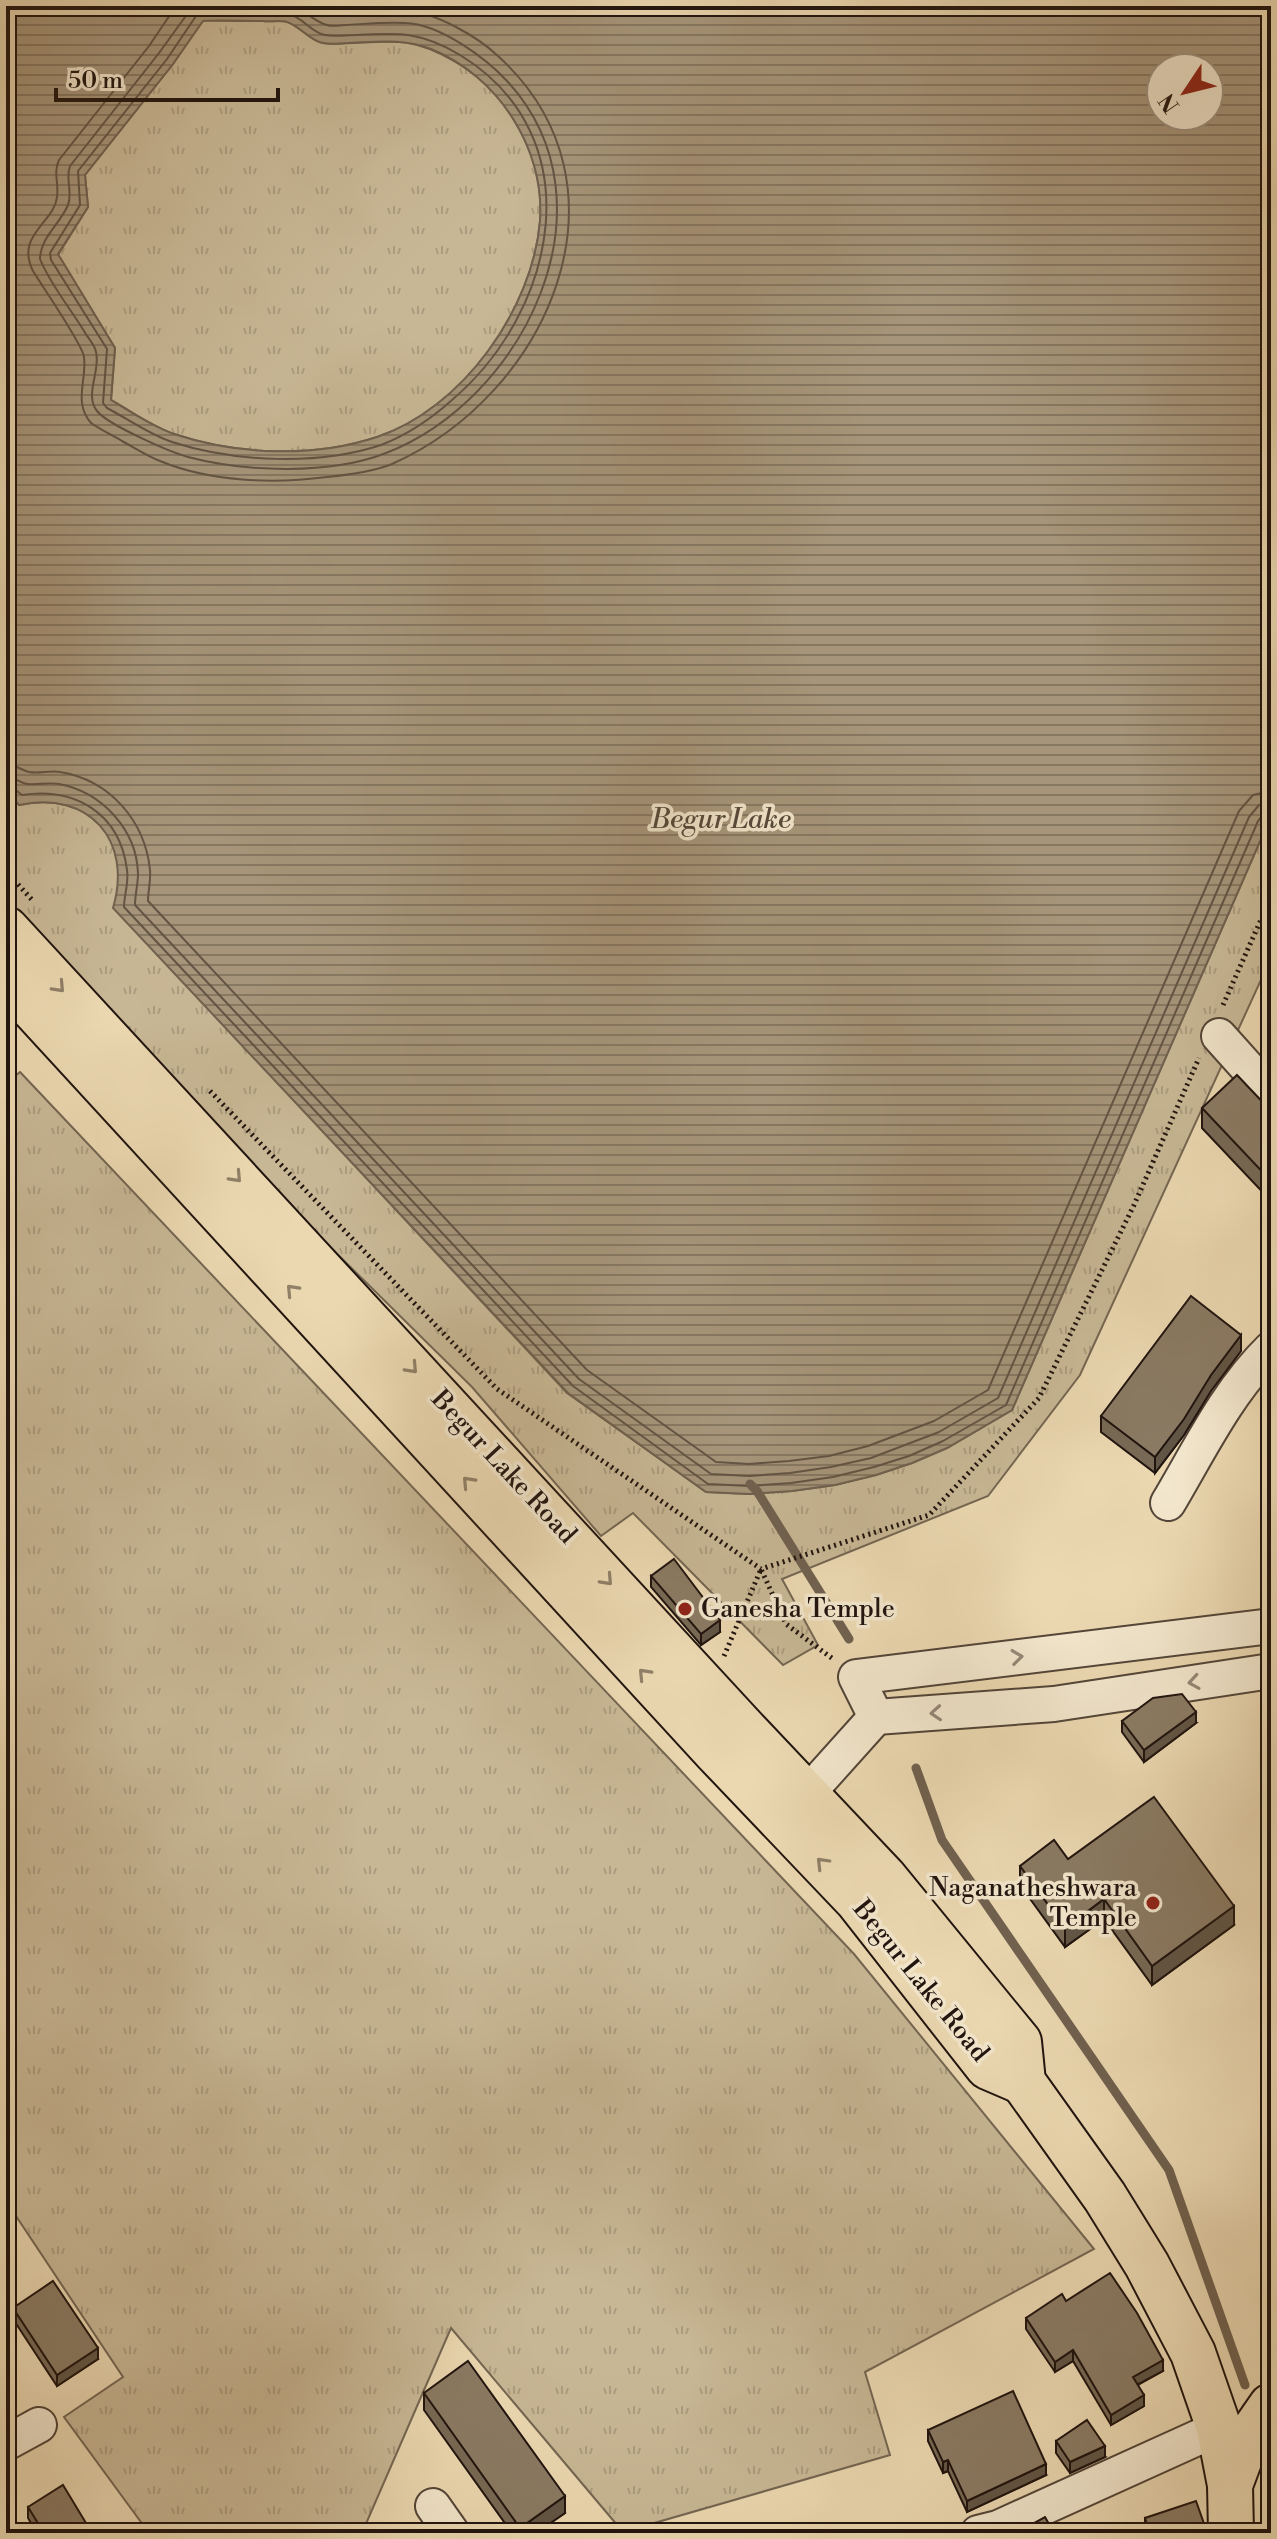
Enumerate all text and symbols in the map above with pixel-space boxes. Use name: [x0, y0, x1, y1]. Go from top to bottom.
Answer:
scale bar: [56, 52, 278, 102]
north arrow: [1145, 52, 1225, 132]
text: 50 m: [68, 66, 123, 96]
text: N: [1153, 87, 1186, 117]
water label: Begur Lake: [650, 802, 791, 837]
one-way arrow: [49, 977, 63, 992]
one-way arrow: [226, 1168, 241, 1182]
one-way arrow: [288, 1285, 302, 1300]
one-way arrow: [403, 1359, 418, 1373]
street label: Begur Lake Road: [424, 1383, 584, 1551]
one-way arrow: [462, 1477, 477, 1491]
one-way arrow: [598, 1571, 612, 1585]
place label: Ganesha Temple: [701, 1593, 895, 1625]
marker: Ganesha Temple: [676, 1600, 694, 1618]
one-way arrow: [1010, 1649, 1024, 1666]
one-way arrow: [639, 1668, 653, 1683]
one-way arrow: [1187, 1673, 1201, 1690]
one-way arrow: [929, 1704, 942, 1721]
one-way arrow: [817, 1858, 831, 1872]
place label: Naganatheshwara Temple: [929, 1872, 1138, 1934]
street label: Begur Lake Road: [845, 1893, 996, 2068]
marker: Naganatheshwara Temple: [1144, 1894, 1162, 1912]

